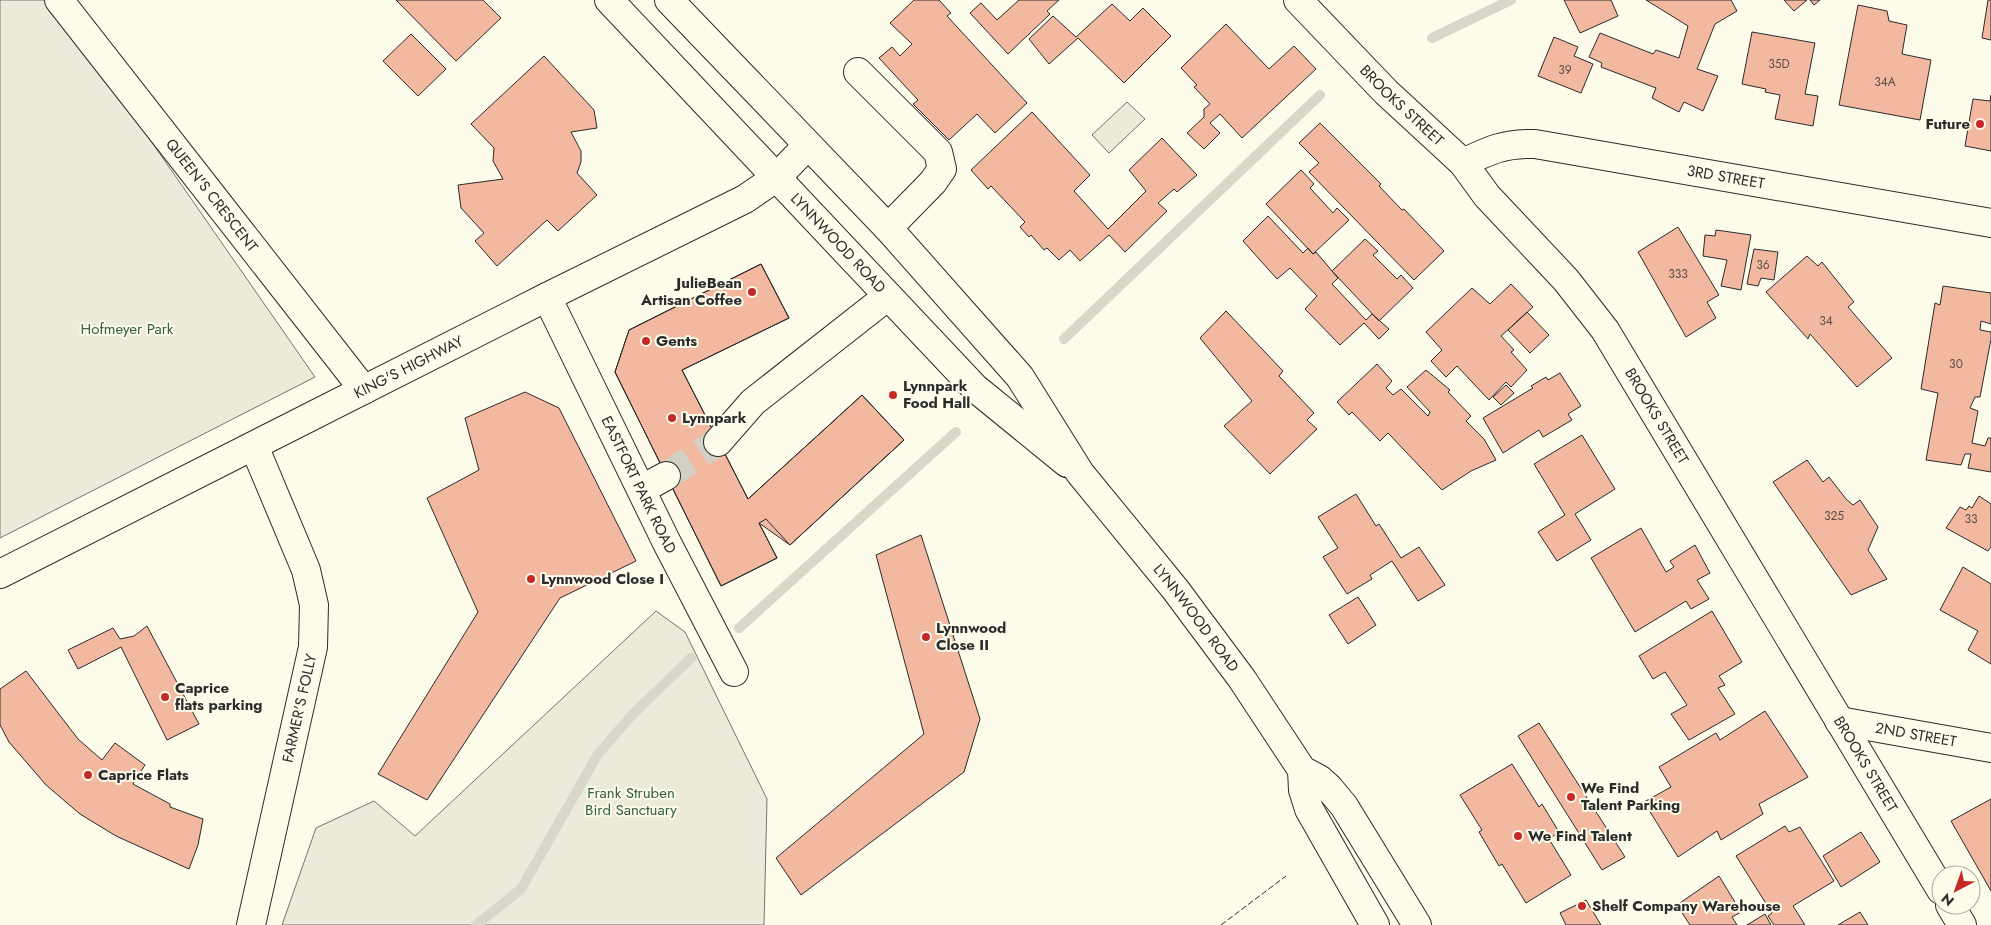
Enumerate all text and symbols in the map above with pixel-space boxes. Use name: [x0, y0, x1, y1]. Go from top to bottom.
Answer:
house number: 35D: [1768, 55, 1790, 73]
street label: BROOKS STREET: [1355, 60, 1449, 151]
house number: 39: [1558, 61, 1572, 79]
house number: 34A: [1874, 73, 1896, 91]
place label: Future: [1925, 113, 1970, 135]
marker: Future: [1974, 118, 1986, 130]
street label: QUEEN'S CRESCENT: [160, 134, 263, 257]
street label: 3RD STREET: [1685, 160, 1766, 195]
street label: LYNNWOOD ROAD: [785, 188, 891, 298]
house number: 36: [1756, 256, 1770, 274]
house number: 333: [1668, 265, 1688, 283]
place label: JulieBean Artisan Coffee: [640, 272, 742, 311]
marker: JulieBean Artisan Coffee: [746, 286, 758, 298]
house number: 34: [1819, 312, 1833, 330]
park label: Hofmeyer Park: [81, 318, 174, 340]
street label: KING'S HIGHWAY: [350, 330, 468, 404]
place label: Gents: [656, 330, 697, 352]
marker: Gents: [640, 335, 652, 347]
house number: 30: [1949, 355, 1963, 373]
street label: BROOKS STREET: [1619, 364, 1694, 468]
place label: Lynnpark Food Hall: [903, 375, 970, 414]
marker: Lynnpark Food Hall: [887, 389, 899, 401]
place label: Lynnpark: [682, 407, 747, 429]
street label: EASTFORT PARK ROAD: [596, 412, 682, 558]
marker: Lynnpark: [666, 412, 678, 424]
house number: 325: [1824, 507, 1844, 525]
house number: 33: [1964, 510, 1978, 528]
street label: LYNNWOOD ROAD: [1148, 559, 1244, 676]
place label: Lynnwood Close I: [541, 568, 664, 590]
marker: Lynnwood Close I: [525, 573, 537, 585]
place label: Lynnwood Close II: [936, 617, 1006, 656]
marker: Lynnwood Close II: [920, 631, 932, 643]
street label: FARMER'S FOLLY: [277, 651, 322, 765]
place label: Caprice flats parking: [175, 677, 262, 716]
marker: Caprice flats parking: [159, 691, 171, 703]
street label: BROOKS STREET: [1828, 712, 1903, 817]
street label: 2ND STREET: [1873, 717, 1958, 753]
place label: Caprice Flats: [98, 764, 189, 786]
marker: Caprice Flats: [82, 769, 94, 781]
place label: We Find Talent Parking: [1581, 777, 1680, 816]
park label: Frank Struben Bird Sanctuary: [585, 782, 677, 821]
marker: We Find Talent Parking: [1565, 791, 1577, 803]
place label: We Find Talent: [1528, 825, 1632, 847]
marker: We Find Talent: [1512, 830, 1524, 842]
north arrow: [1931, 865, 1981, 915]
text: N: [1937, 889, 1958, 911]
place label: Shelf Company Warehouse: [1592, 895, 1781, 917]
marker: Shelf Company Warehouse: [1576, 900, 1588, 912]

